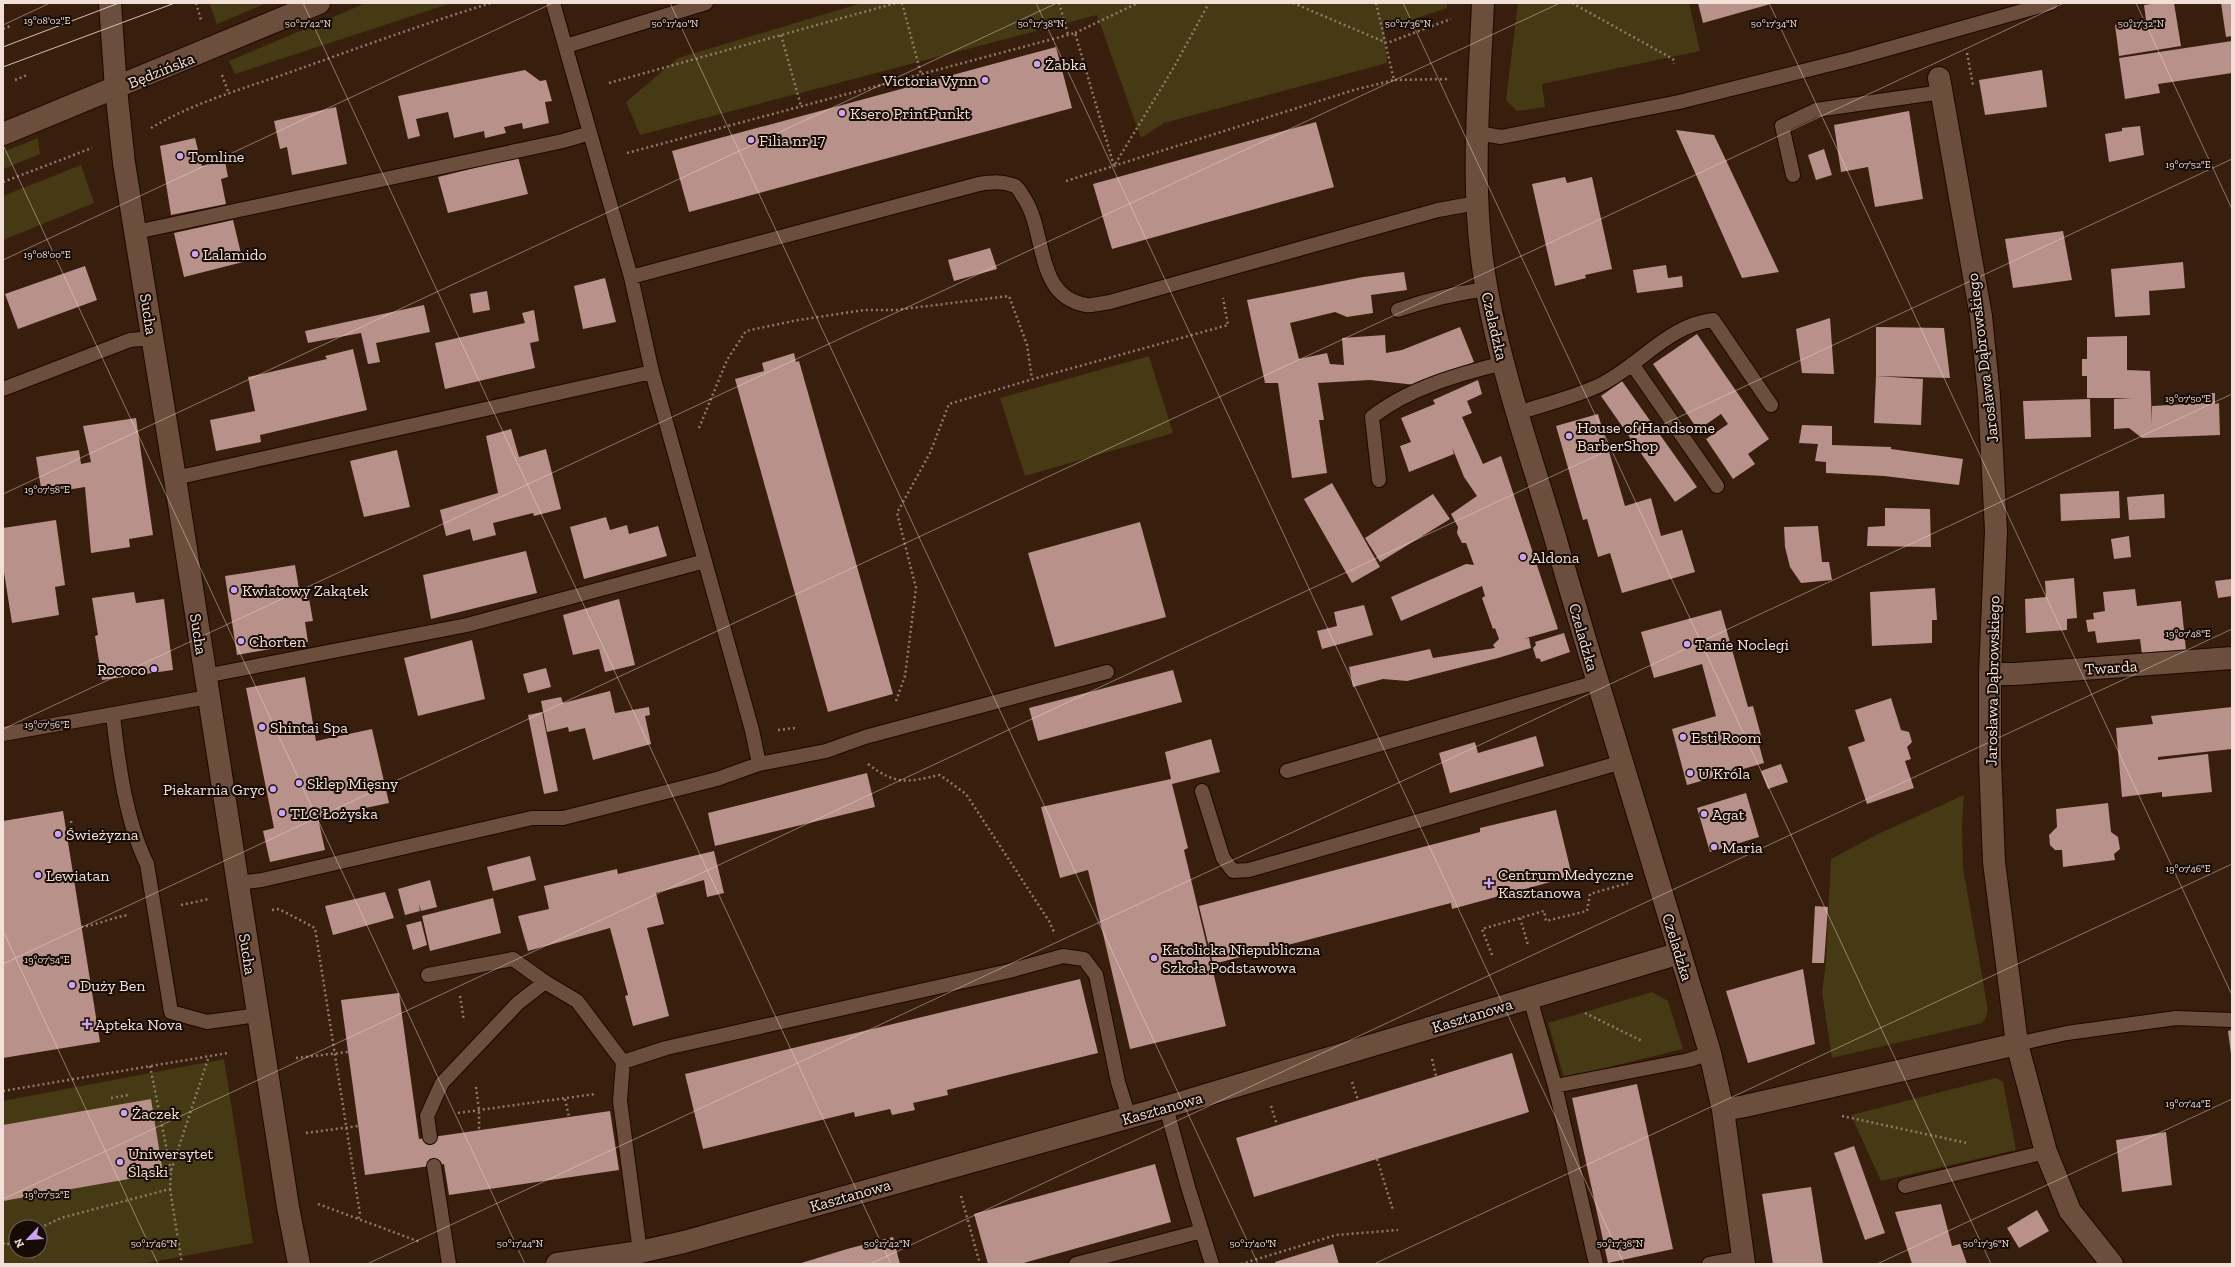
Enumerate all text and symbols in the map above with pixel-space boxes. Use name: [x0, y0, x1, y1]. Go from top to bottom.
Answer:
text: 19°08'02"E: [24, 15, 70, 27]
text: 50°17'42"N: [285, 18, 332, 30]
text: 50°17'40"N: [651, 18, 699, 30]
text: 50°17'38"N: [1018, 18, 1065, 30]
text: 50°17'36"N: [1385, 18, 1432, 30]
text: 50°17'34"N: [1751, 18, 1798, 30]
text: 50°17'32"N: [2118, 18, 2165, 30]
street label: Będzińska: [125, 48, 197, 92]
place label: Żabka: [1045, 55, 1087, 74]
marker: Żabka: [1032, 59, 1042, 69]
place label: Victoria Vynn: [882, 71, 978, 90]
marker: Victoria Vynn: [980, 75, 990, 85]
place label: Ksero PrintPunkt: [850, 104, 970, 123]
marker: Ksero PrintPunkt: [837, 108, 847, 118]
place label: Filia nr 17: [759, 131, 826, 150]
marker: Filia nr 17: [746, 135, 756, 145]
place label: Tomline: [188, 147, 244, 166]
marker: Tomline: [175, 151, 185, 161]
text: 19°07'52"E: [2165, 159, 2211, 171]
place label: Lalamido: [203, 245, 267, 264]
text: 19°08'00"E: [23, 249, 71, 261]
marker: Lalamido: [190, 249, 200, 259]
street label: Jarosława Dąbrowskiego: [1963, 272, 2002, 444]
street label: Czeladzka: [1477, 290, 1512, 362]
street label: Sucha: [136, 292, 161, 336]
text: 19°07'50"E: [2165, 393, 2211, 405]
place label: House of Handsome BarberShop: [1577, 418, 1715, 455]
marker: House of Handsome BarberShop: [1564, 431, 1574, 441]
text: 19°07'58"E: [24, 484, 70, 496]
place label: Aldona: [1531, 548, 1580, 567]
marker: Aldona: [1518, 552, 1528, 562]
place label: Kwiatowy Zakątek: [242, 581, 369, 600]
marker: Kwiatowy Zakątek: [229, 585, 239, 595]
street label: Jarosława Dąbrowskiego: [1982, 596, 2003, 766]
street label: Czeladzka: [1565, 601, 1602, 673]
street label: Sucha: [186, 612, 211, 656]
text: 19°07'48"E: [2165, 628, 2211, 640]
place label: Chorten: [249, 632, 307, 651]
place label: Tanie Noclegi: [1695, 635, 1790, 654]
marker: Chorten: [236, 636, 246, 646]
marker: Tanie Noclegi: [1682, 639, 1692, 649]
street label: Twarda: [2084, 656, 2138, 679]
place label: Rococo: [97, 660, 146, 679]
marker: Rococo: [149, 664, 159, 674]
place label: Shintai Spa: [270, 718, 348, 737]
text: 19°07'56"E: [24, 719, 70, 731]
marker: Shintai Spa: [257, 722, 267, 732]
place label: Esti Room: [1691, 728, 1762, 747]
marker: Esti Room: [1678, 732, 1688, 742]
place label: U Króla: [1698, 764, 1751, 783]
marker: U Króla: [1685, 768, 1695, 778]
place label: Sklep Mięsny: [307, 774, 399, 793]
marker: Sklep Mięsny: [294, 778, 304, 788]
place label: Piekarnia Gryc: [163, 780, 265, 799]
marker: Piekarnia Gryc: [268, 784, 278, 794]
place label: TLC Łożyska: [290, 804, 378, 823]
place label: Agat: [1712, 805, 1745, 824]
marker: TLC Łożyska: [277, 808, 287, 818]
marker: Agat: [1699, 809, 1709, 819]
place label: Świeżyzna: [66, 825, 139, 844]
marker: Świeżyzna: [53, 829, 63, 839]
place label: Maria: [1722, 838, 1763, 857]
marker: Maria: [1709, 842, 1719, 852]
text: 19°07'46"E: [2165, 863, 2211, 875]
place label: Centrum Medyczne Kasztanowa: [1498, 865, 1633, 902]
place label: Lewiatan: [46, 866, 110, 885]
marker: Lewiatan: [33, 870, 43, 880]
marker: Centrum Medyczne Kasztanowa: [1483, 877, 1495, 889]
street label: Czeladzka: [1658, 911, 1697, 983]
street label: Sucha: [235, 932, 260, 976]
place label: Katolicka Niepubliczna Szkoła Podstawowa: [1162, 940, 1321, 977]
marker: Katolicka Niepubliczna Szkoła Podstawowa: [1149, 953, 1159, 963]
text: 19°07'54"E: [24, 954, 70, 966]
place label: Duży Ben: [80, 976, 146, 995]
marker: Duży Ben: [67, 980, 77, 990]
street label: Kasztanowa: [1430, 994, 1515, 1037]
place label: Apteka Nova: [95, 1015, 183, 1034]
marker: Apteka Nova: [82, 1019, 92, 1029]
street label: Kasztanowa: [1119, 1088, 1205, 1129]
text: 19°07'44"E: [2165, 1098, 2211, 1110]
place label: Żaczek: [132, 1104, 180, 1123]
marker: Żaczek: [119, 1108, 129, 1118]
place label: Uniwersytet Śląski: [128, 1144, 214, 1181]
marker: Uniwersytet Śląski: [115, 1157, 125, 1167]
street label: Kasztanowa: [807, 1175, 893, 1216]
text: 19°07'52"E: [24, 1189, 70, 1201]
north arrow: [8, 1219, 48, 1259]
text: N: [11, 1236, 27, 1250]
text: 50°17'46"N: [131, 1238, 178, 1250]
text: 50°17'44"N: [497, 1238, 544, 1250]
text: 50°17'42"N: [864, 1238, 911, 1250]
text: 50°17'40"N: [1229, 1238, 1277, 1250]
text: 50°17'38"N: [1597, 1238, 1644, 1250]
text: 50°17'36"N: [1963, 1238, 2010, 1250]

